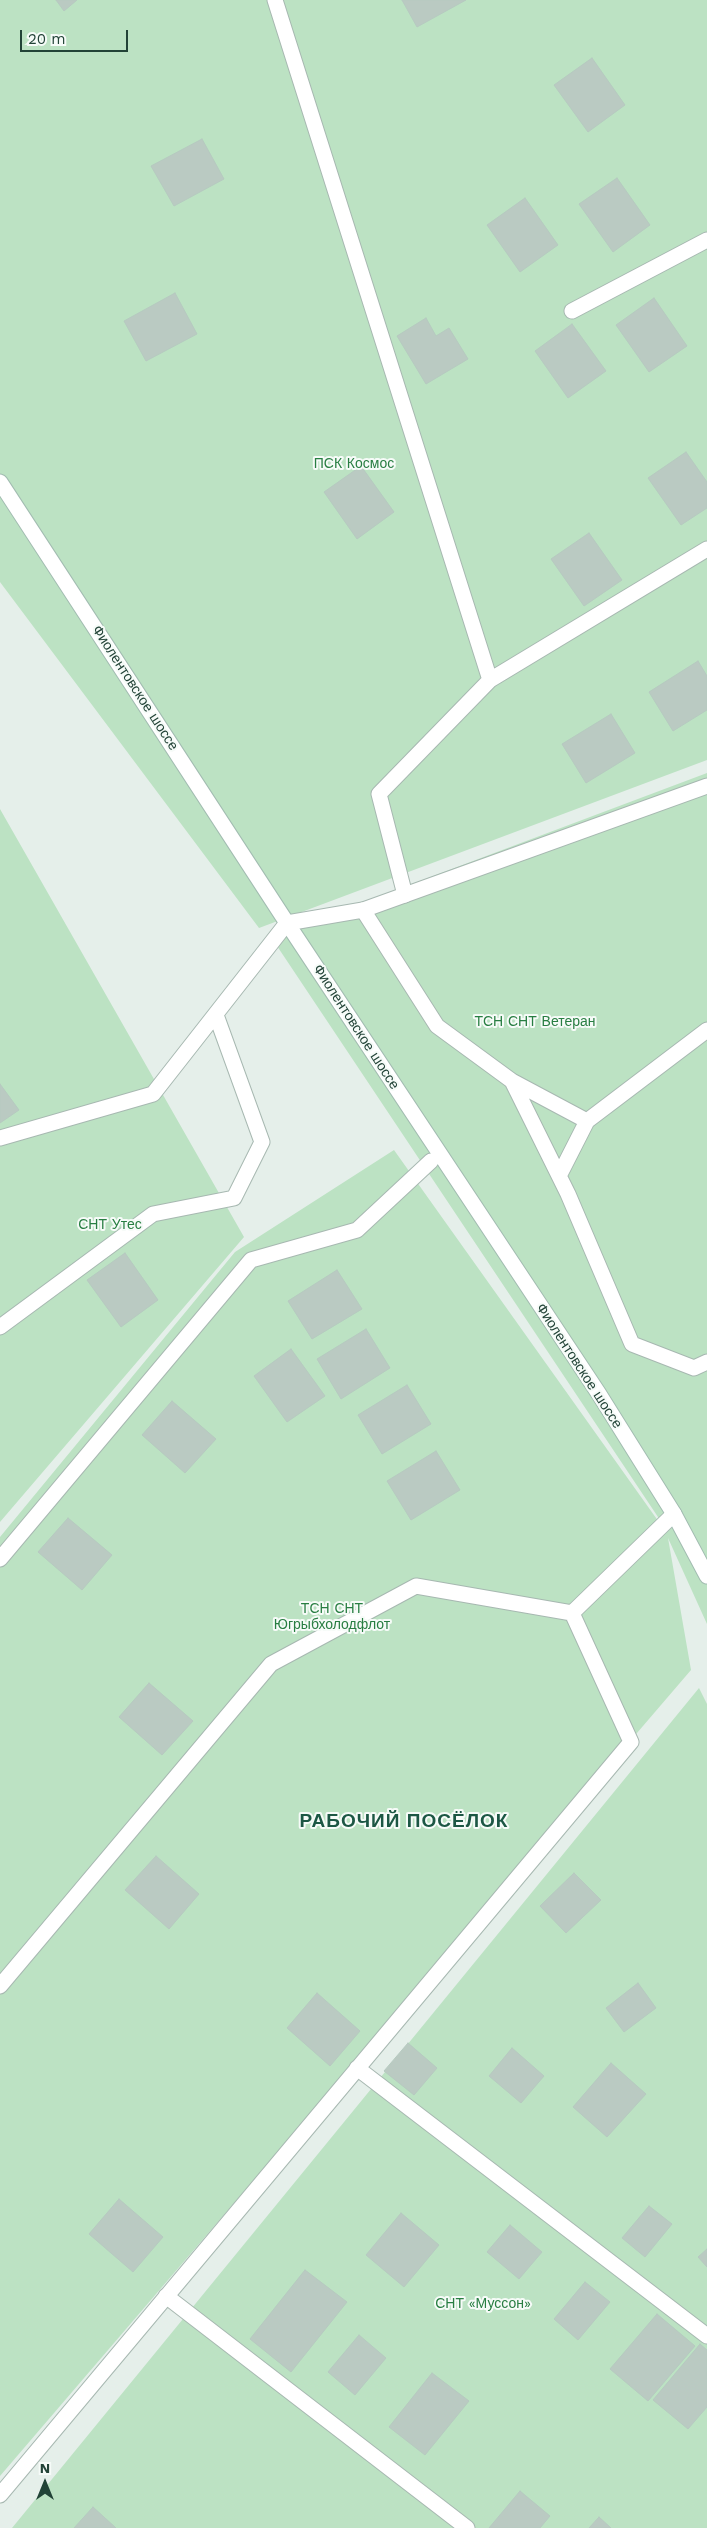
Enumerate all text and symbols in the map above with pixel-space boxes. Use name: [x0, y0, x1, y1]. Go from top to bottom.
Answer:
scale bar: [22, 20, 130, 52]
text: 20 m: [28, 30, 66, 48]
park label: ПСК Космос: [314, 456, 394, 472]
street label: Фиолентовское шоссе: [88, 622, 182, 754]
street label: Фиолентовское шоссе: [309, 961, 403, 1093]
park label: ТСН СНТ Ветеран: [474, 1014, 596, 1030]
park label: СНТ Утес: [78, 1217, 142, 1233]
street label: Фиолентовское шоссе: [532, 1300, 626, 1432]
park label: ТСН СНТ Югрыбхолодфлот: [274, 1601, 390, 1634]
district label: РАБОЧИЙ ПОСЁЛОК: [298, 1810, 510, 1832]
park label: СНТ «Муссон»: [435, 2296, 531, 2312]
north arrow: [20, 2458, 70, 2508]
text: N: [40, 2460, 50, 2476]

